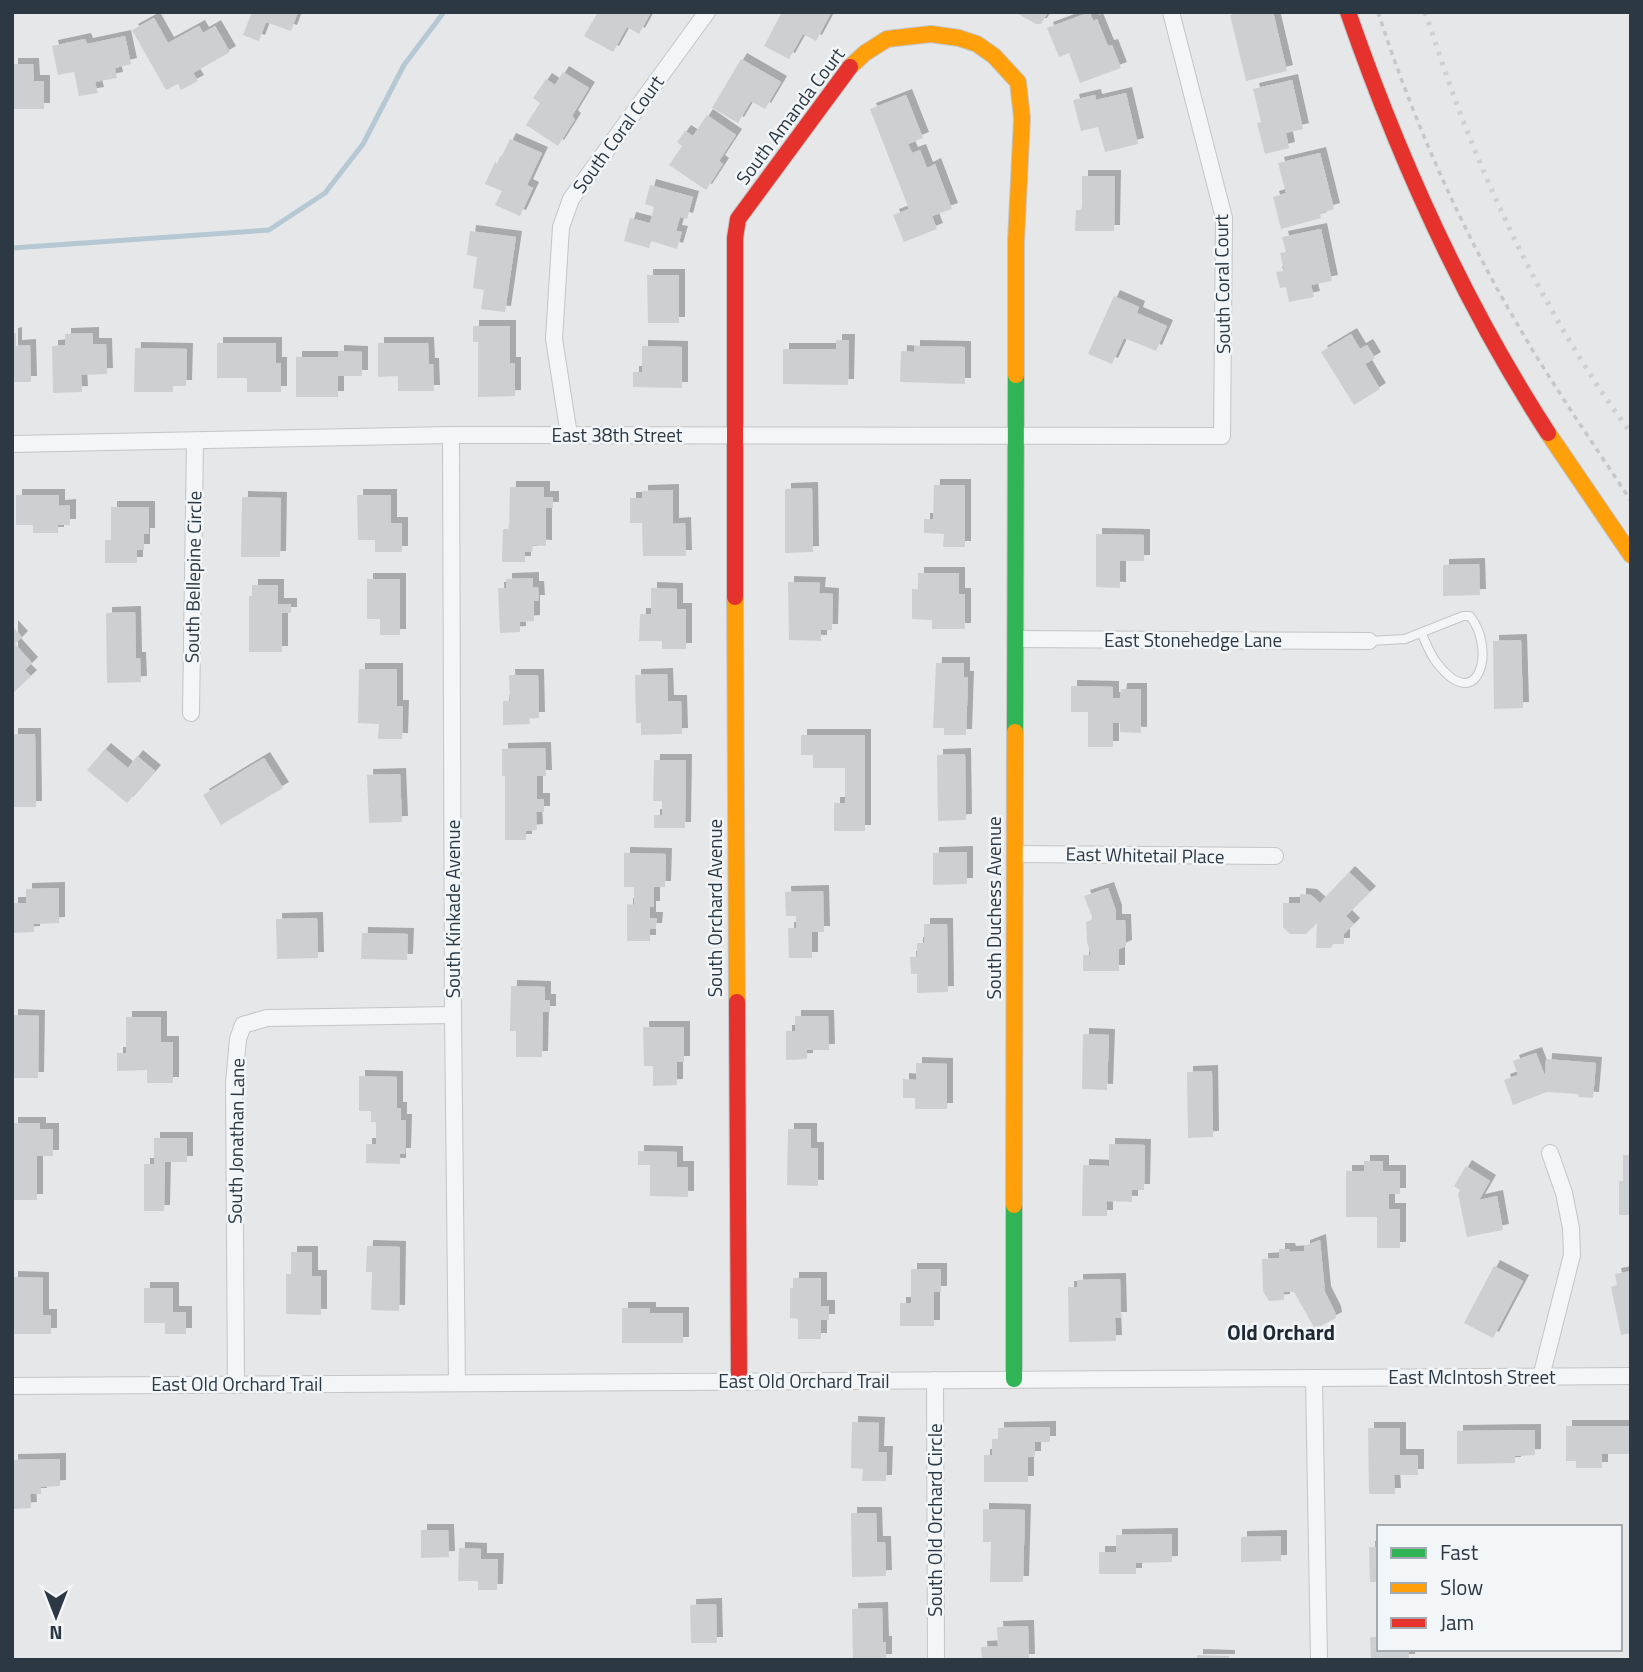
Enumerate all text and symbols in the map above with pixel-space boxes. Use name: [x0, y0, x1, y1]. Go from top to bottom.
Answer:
street label: South Amanda Court: [728, 41, 851, 191]
street label: South Coral Court: [565, 68, 671, 199]
street label: South Coral Court: [1206, 214, 1237, 354]
street label: East 38th Street: [551, 420, 683, 449]
street label: South Bellepine Circle: [176, 491, 209, 663]
street label: East Stonehedge Lane: [1104, 625, 1282, 654]
street label: South Duchess Avenue: [979, 816, 1008, 1000]
street label: South Orchard Avenue: [700, 819, 729, 997]
street label: South Kinkade Avenue: [438, 820, 467, 998]
street label: East Whitetail Place: [1065, 839, 1225, 870]
street label: South Jonathan Lane: [220, 1058, 251, 1224]
district label: Old Orchard: [1227, 1316, 1335, 1348]
street label: East McIntosh Street: [1388, 1362, 1556, 1391]
street label: East Old Orchard Trail: [718, 1366, 890, 1395]
street label: East Old Orchard Trail: [151, 1369, 323, 1398]
street label: South Old Orchard Circle: [920, 1423, 949, 1617]
legend: [1377, 1525, 1622, 1651]
text: Fast: [1440, 1536, 1479, 1568]
text: Slow: [1440, 1571, 1483, 1603]
north arrow: [21, 1581, 91, 1651]
text: Jam: [1440, 1606, 1474, 1638]
text: N: [49, 1619, 63, 1648]

